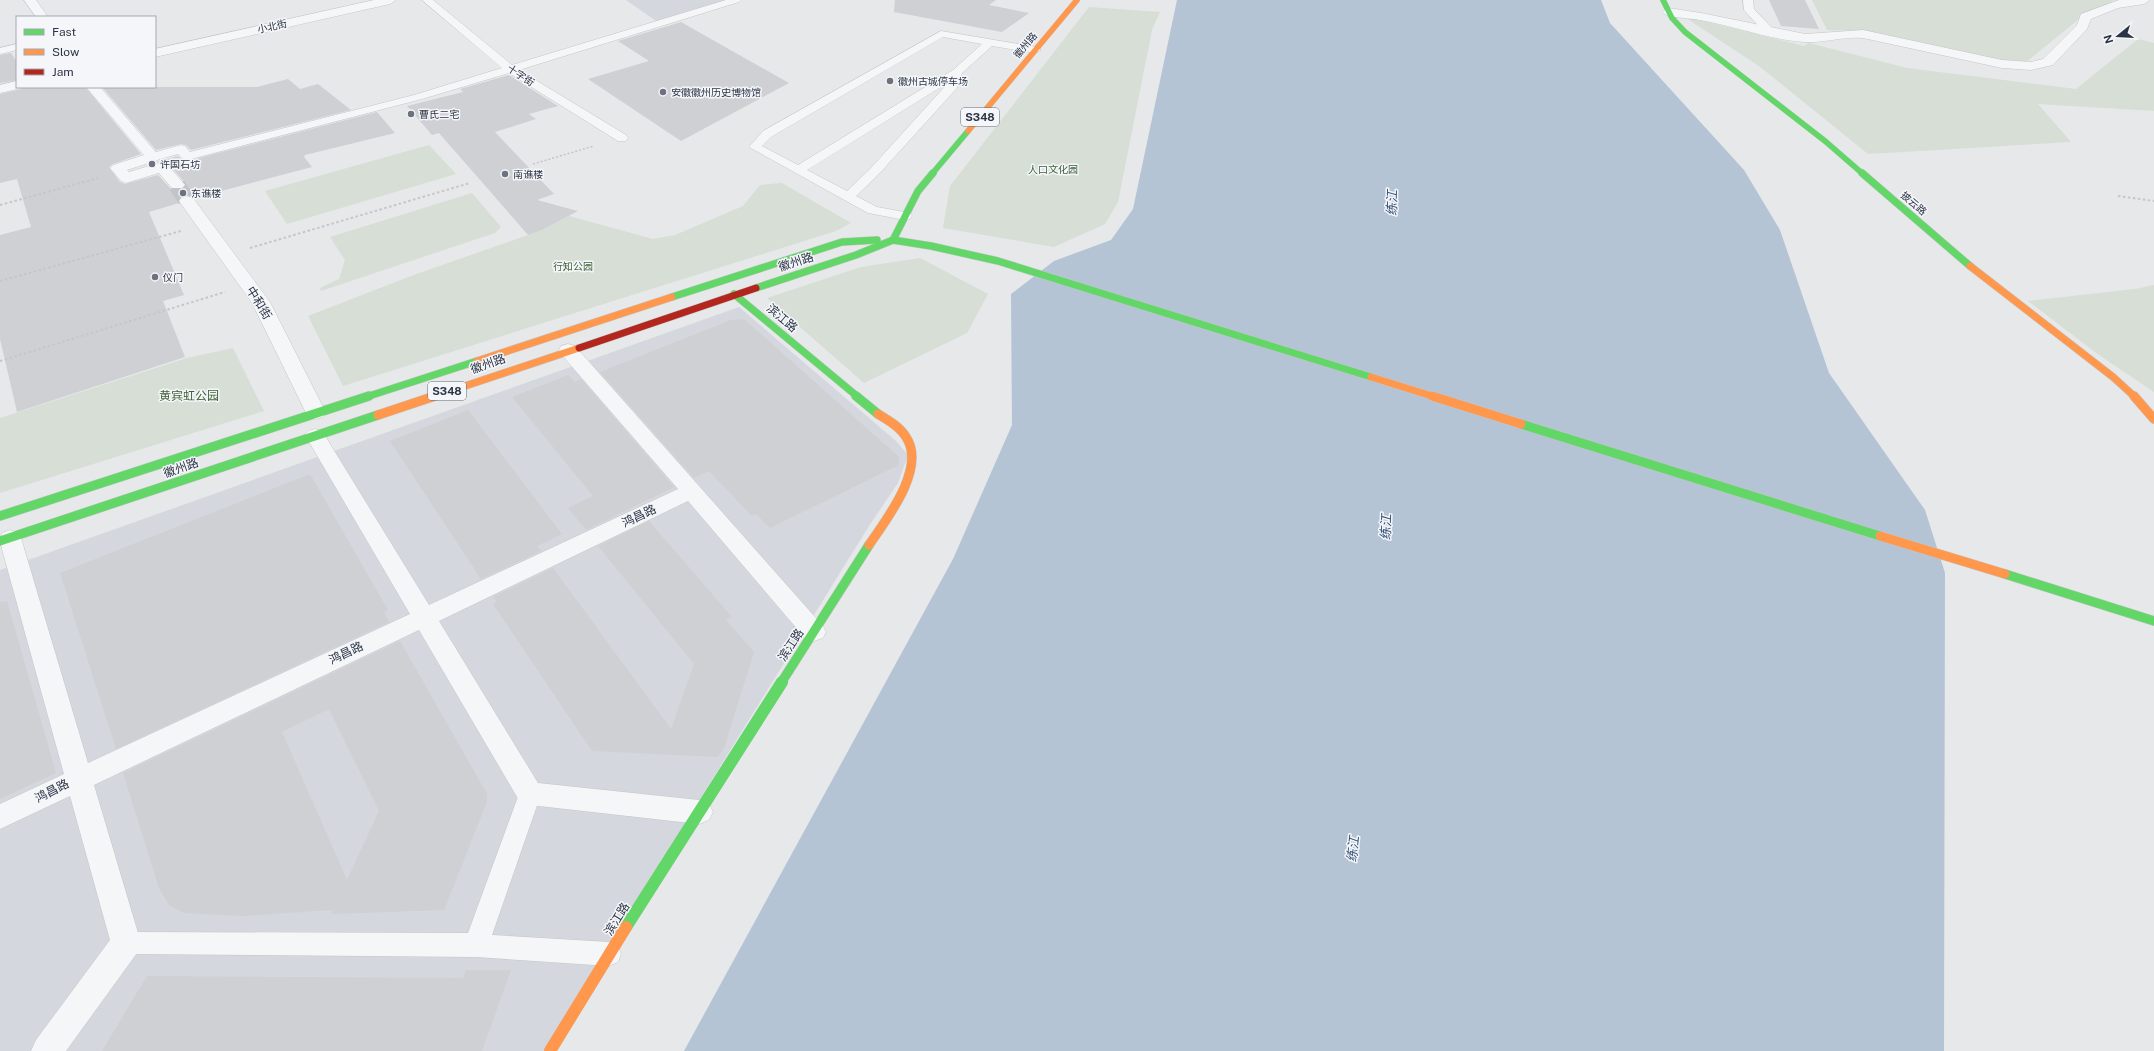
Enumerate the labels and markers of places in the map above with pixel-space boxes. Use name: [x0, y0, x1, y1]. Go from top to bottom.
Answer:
place label: 徽州古城停车场: [898, 75, 968, 87]
marker: 徽州古城停车场: [885, 76, 895, 86]
place label: 安徽徽州历史博物馆: [671, 86, 761, 98]
marker: 安徽徽州历史博物馆: [658, 87, 668, 97]
place label: 曹氏二宅: [419, 108, 459, 120]
marker: 曹氏二宅: [406, 109, 416, 119]
place label: 许国石坊: [160, 158, 200, 170]
marker: 许国石坊: [147, 159, 157, 169]
place label: 南谯楼: [513, 168, 543, 180]
marker: 南谯楼: [500, 169, 510, 179]
place label: 东谯楼: [191, 187, 221, 199]
marker: 东谯楼: [178, 188, 188, 198]
place label: 仪门: [162, 271, 183, 283]
marker: 仪门: [150, 272, 160, 282]

